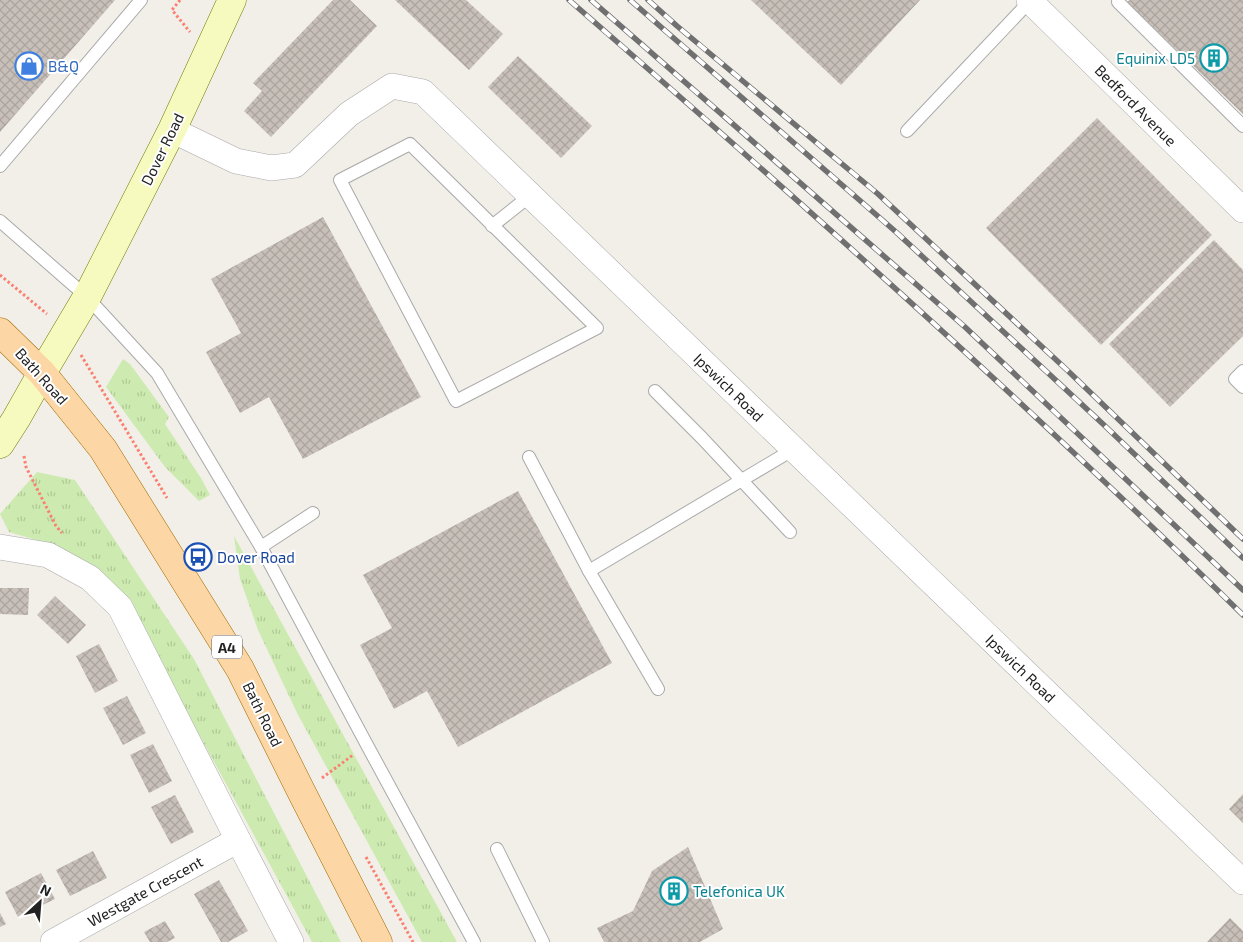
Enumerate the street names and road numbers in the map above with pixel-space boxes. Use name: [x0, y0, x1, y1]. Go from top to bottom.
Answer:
street label: Bedford Avenue: [1092, 61, 1180, 149]
street label: Dover Road: [137, 110, 187, 188]
street label: Bath Road: [12, 344, 72, 408]
street label: Ipswich Road: [690, 349, 768, 425]
street label: Ipswich Road: [982, 630, 1060, 706]
road number: A4: [212, 636, 242, 659]
street label: Bath Road: [240, 679, 286, 749]
street label: Westgate Crescent: [84, 852, 206, 930]

